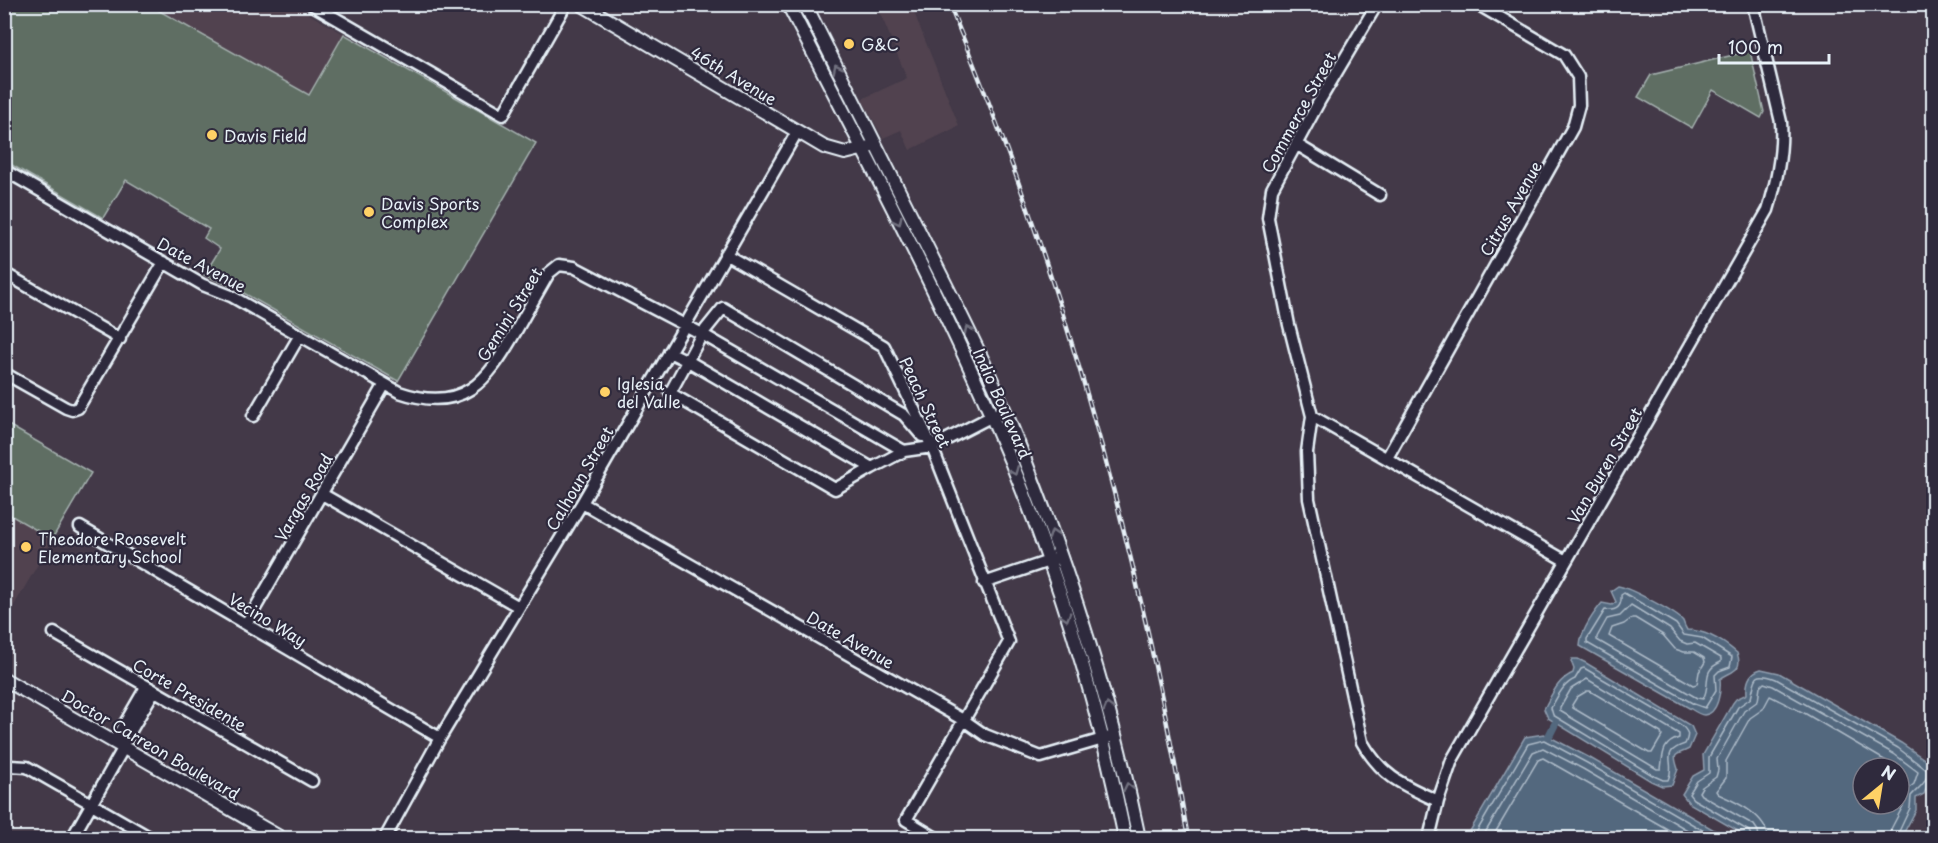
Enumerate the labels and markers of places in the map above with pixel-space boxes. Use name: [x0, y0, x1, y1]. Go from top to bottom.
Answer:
place label: G&C: [861, 32, 899, 56]
marker: G&C: [842, 37, 856, 51]
place label: Davis Field: [224, 123, 307, 147]
marker: Davis Field: [205, 128, 219, 142]
place label: Davis Sports Complex: [381, 191, 479, 233]
marker: Davis Sports Complex: [362, 205, 376, 219]
place label: Iglesia del Valle: [617, 371, 681, 413]
marker: Iglesia del Valle: [598, 385, 612, 399]
place label: Theodore Roosevelt Elementary School: [38, 526, 187, 568]
marker: Theodore Roosevelt Elementary School: [19, 540, 33, 554]

